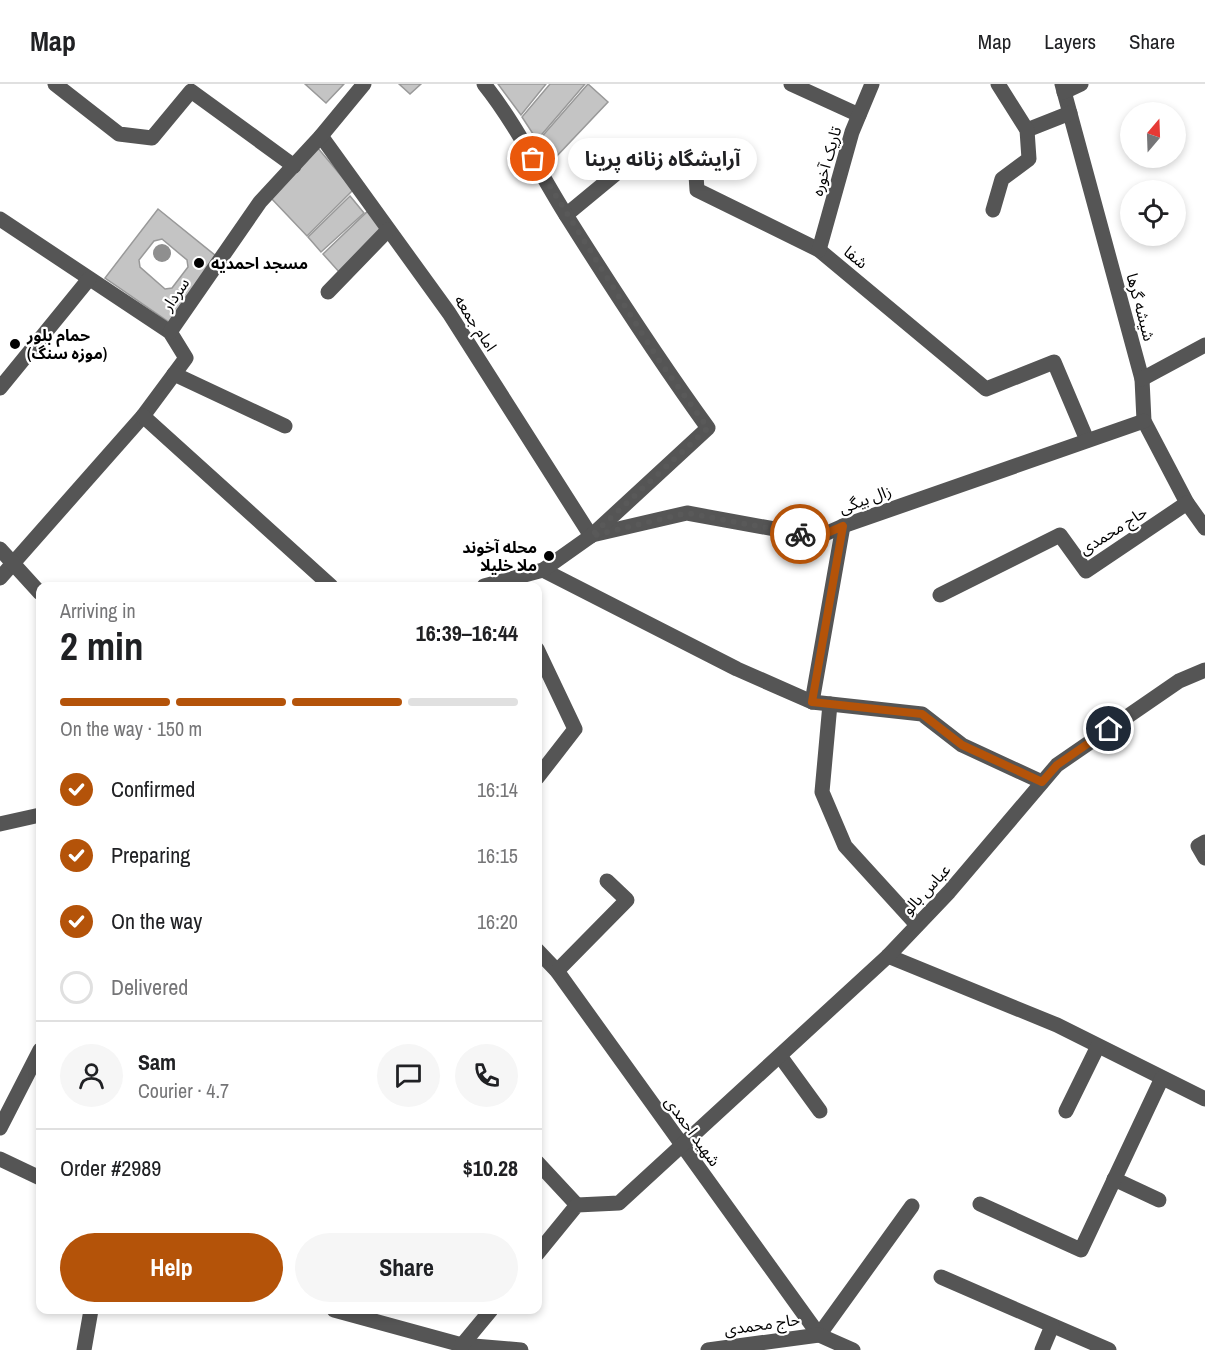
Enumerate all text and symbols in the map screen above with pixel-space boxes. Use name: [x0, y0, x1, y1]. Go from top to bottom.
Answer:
text: Map: [30, 22, 76, 60]
text: Map: [978, 27, 1011, 56]
text: Layers: [1044, 27, 1096, 56]
text: Share: [1129, 27, 1175, 56]
north arrow: [1120, 102, 1186, 168]
map controls: [1120, 102, 1186, 246]
street label: تاریک آخوره: [806, 123, 846, 198]
pin: [507, 133, 558, 184]
callout: آرایشگاه زنانه پرینا: [569, 138, 758, 180]
icon: bag: [516, 142, 549, 175]
text: آرایشگاه زنانه پرینا: [585, 145, 740, 172]
button: locate: [1120, 180, 1186, 246]
street label: شفا: [839, 240, 873, 274]
place label: مسجد احمدیه: [211, 252, 308, 274]
marker: مسجد احمدیه: [192, 256, 206, 270]
street label: شیشه گرها: [1121, 271, 1161, 343]
street label: سردار: [155, 273, 194, 316]
street label: امام جمعه: [448, 291, 502, 357]
place label: حمام بلور (موزه سنگ): [26, 324, 107, 364]
marker: حمام بلور (موزه سنگ): [8, 337, 22, 351]
street label: زال بیگی: [836, 479, 894, 519]
street label: حاج محمدی: [1075, 500, 1152, 561]
courier: [770, 504, 830, 564]
icon: bike: [784, 518, 817, 551]
place label: محله آخوند ملا خلیلا: [462, 536, 537, 576]
marker: محله آخوند ملا خلیلا: [542, 549, 556, 563]
text: Arriving in: [60, 597, 136, 624]
text: 16:39–16:44: [416, 618, 518, 648]
text: 2 min: [60, 620, 144, 672]
pin: [1083, 703, 1134, 754]
icon: home: [1092, 712, 1125, 745]
text: On the way · 150 m: [60, 715, 202, 742]
icon: check: [60, 773, 93, 806]
text: Confirmed: [111, 774, 195, 804]
text: 16:14: [477, 776, 518, 803]
icon: check: [60, 839, 93, 872]
text: Preparing: [111, 840, 190, 870]
text: 16:15: [477, 842, 518, 869]
street label: عباس بالو: [897, 859, 955, 919]
icon: check: [60, 905, 93, 938]
text: On the way: [111, 906, 202, 936]
text: 16:20: [477, 908, 518, 935]
text: Delivered: [111, 972, 188, 1002]
button: person: [60, 1044, 123, 1107]
button: chat: [377, 1044, 440, 1107]
button: phone: [455, 1044, 518, 1107]
text: Sam: [138, 1047, 176, 1077]
text: Courier · 4.7: [138, 1077, 229, 1104]
street label: شهید احمدی: [660, 1091, 726, 1171]
text: Order #2989: [60, 1153, 161, 1183]
text: $10.28: [463, 1153, 518, 1183]
button: Help: [60, 1233, 283, 1302]
button: Share: [295, 1233, 518, 1302]
street label: حاج محمدی: [723, 1308, 802, 1342]

